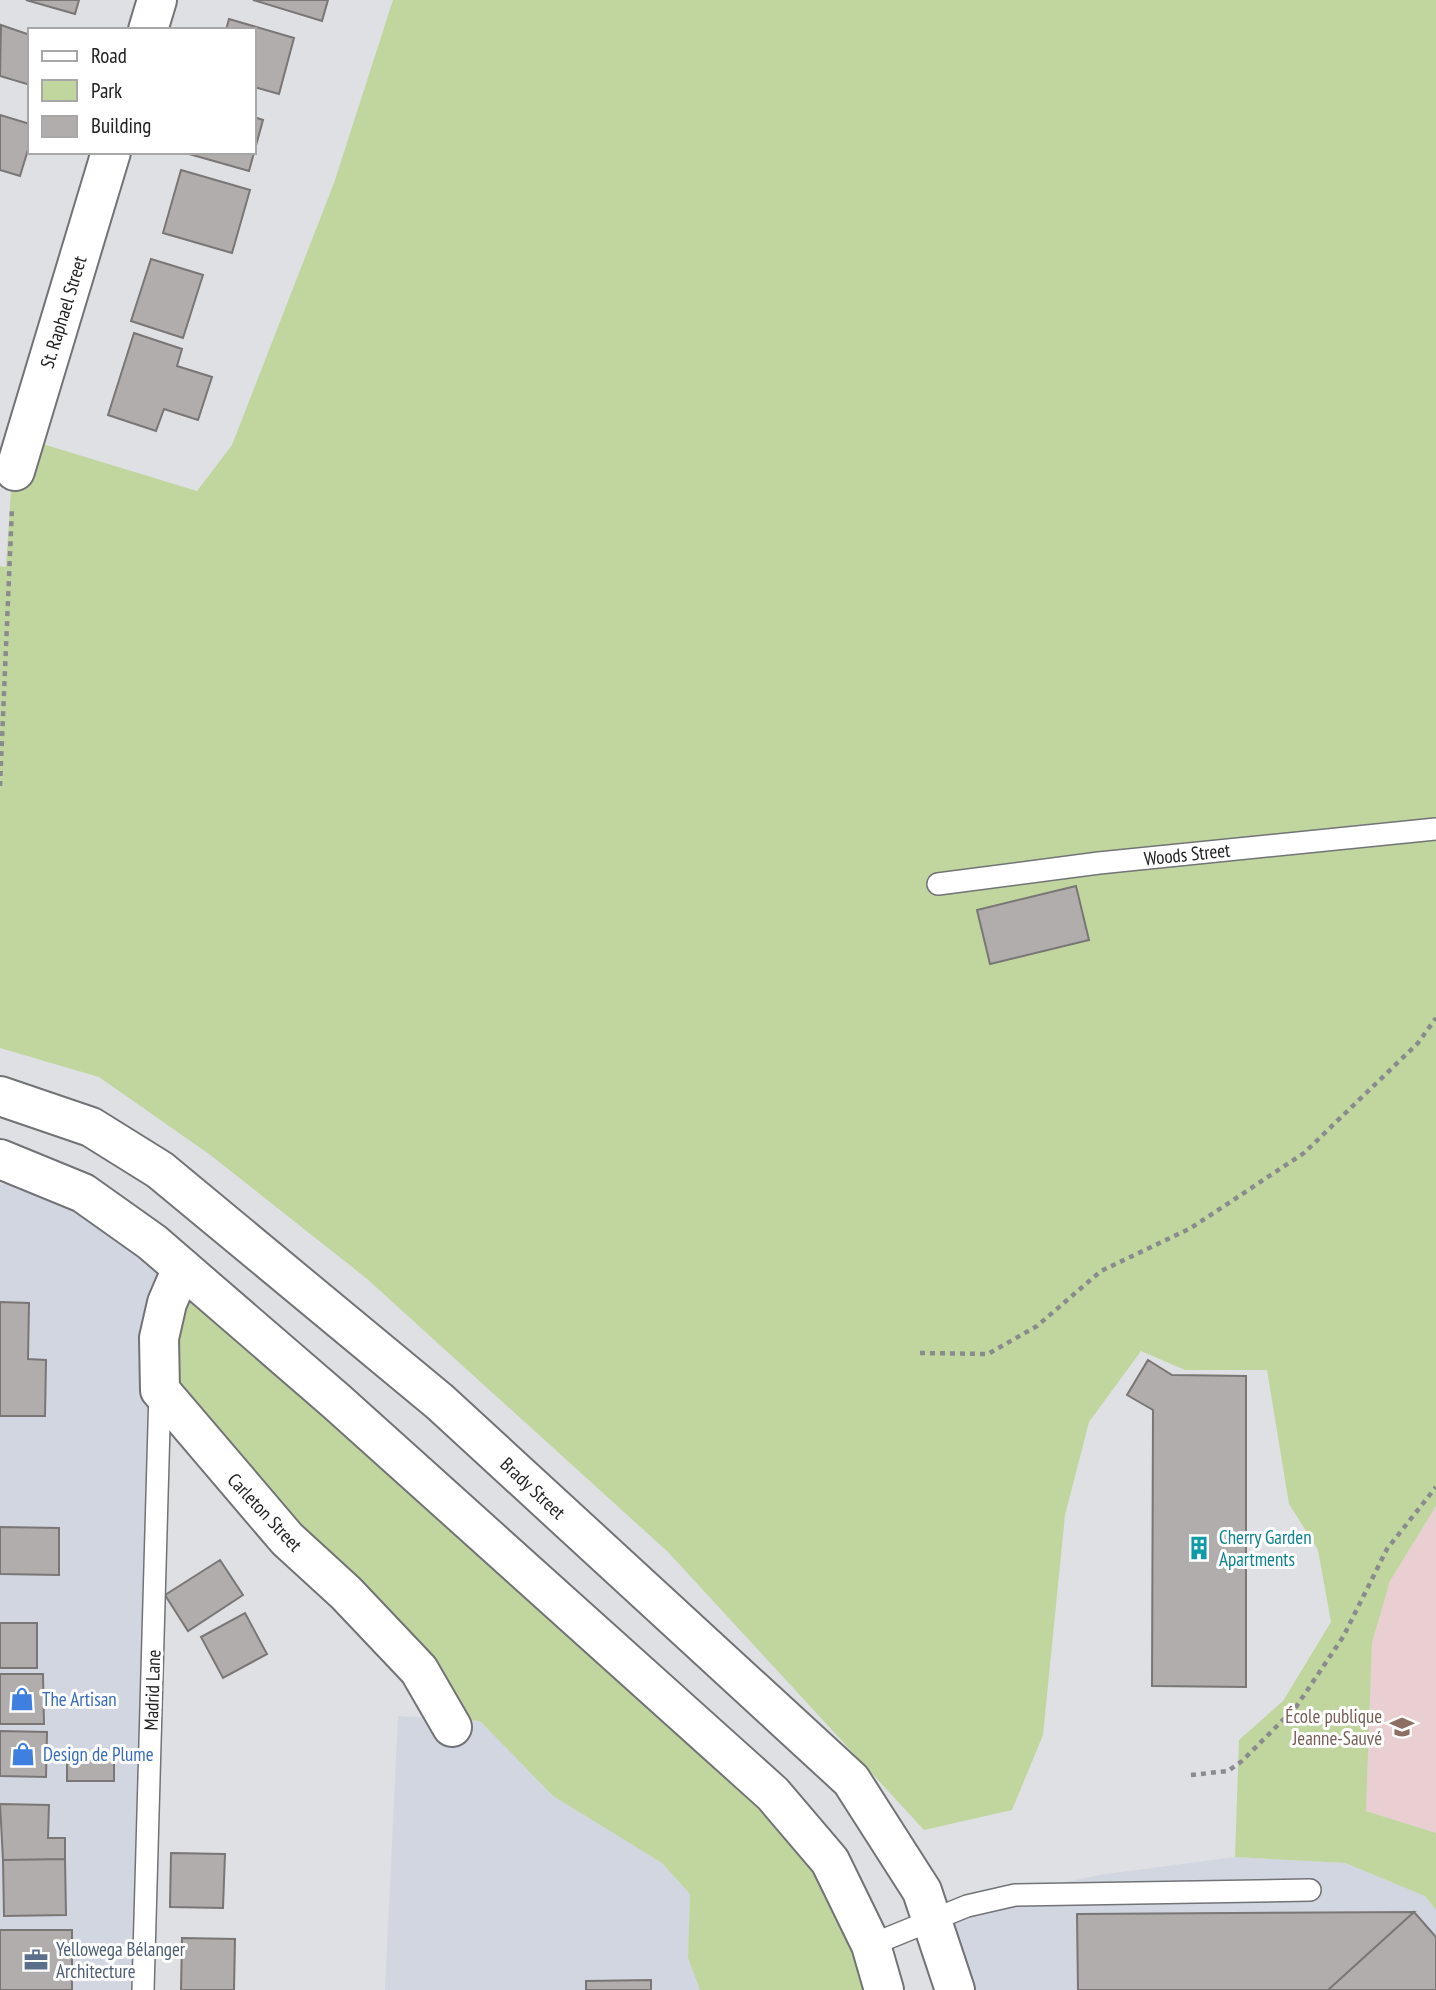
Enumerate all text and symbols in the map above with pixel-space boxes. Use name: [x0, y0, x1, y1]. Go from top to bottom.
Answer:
legend: [28, 28, 256, 154]
text: Road: [91, 42, 127, 69]
text: Park: [91, 77, 122, 104]
text: Building: [91, 112, 151, 139]
street label: St. Raphael Street: [35, 252, 92, 371]
street label: Woods Street: [1143, 837, 1232, 870]
street label: Brady Street: [496, 1452, 571, 1525]
street label: Carleton Street: [223, 1468, 308, 1557]
place label: Cherry Garden Apartments: [1219, 1525, 1312, 1571]
building icon: Cherry Garden Apartments: [1185, 1534, 1213, 1562]
street label: Madrid Lane: [139, 1649, 165, 1731]
shop icon: The Artisan: [8, 1685, 36, 1713]
place label: The Artisan: [42, 1687, 117, 1711]
place label: École publique Jeanne-Sauvé: [1285, 1704, 1382, 1750]
school or university icon: École publique Jeanne-Sauvé: [1388, 1713, 1416, 1741]
shop icon: Design de Plume: [9, 1740, 37, 1768]
place label: Design de Plume: [43, 1742, 154, 1766]
place label: Yellowega Bélanger Architecture: [56, 1937, 186, 1983]
office icon: Yellowega Bélanger Architecture: [22, 1946, 50, 1974]

